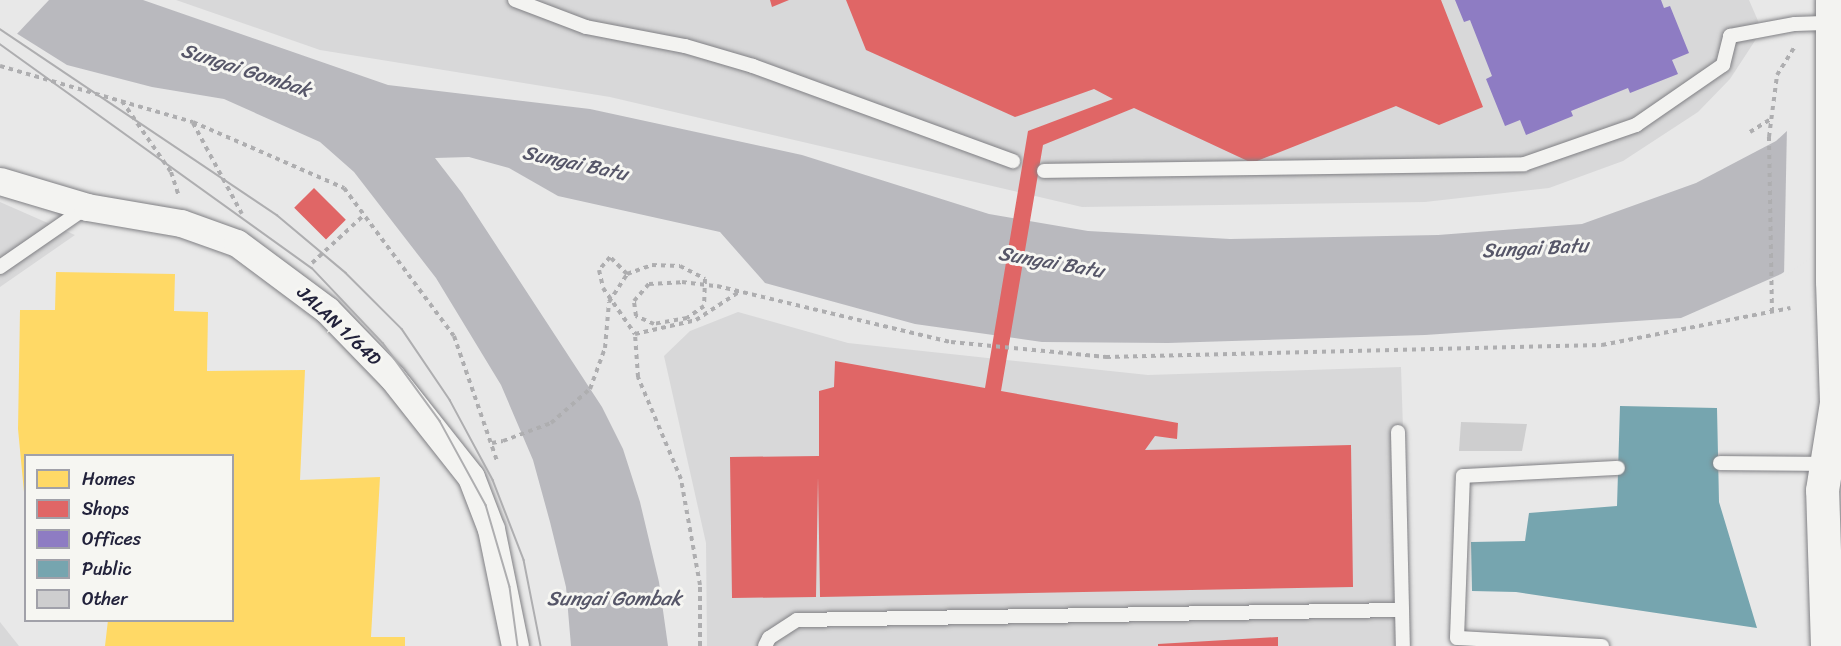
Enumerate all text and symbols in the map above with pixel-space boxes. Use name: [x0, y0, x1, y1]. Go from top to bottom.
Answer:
water label: Sungai Gombak: [178, 38, 314, 102]
water label: Sungai Batu: [520, 140, 630, 186]
water label: Sungai Batu: [1481, 233, 1589, 263]
water label: Sungai Batu: [996, 241, 1106, 283]
street label: JALAN 1/64D: [293, 282, 385, 370]
legend: [24, 454, 234, 622]
text: Homes: [82, 463, 135, 495]
text: Shops: [82, 493, 129, 525]
text: Offices: [82, 523, 141, 555]
text: Public: [82, 553, 132, 585]
text: Other: [82, 583, 128, 615]
water label: Sungai Gombak: [547, 586, 681, 610]

